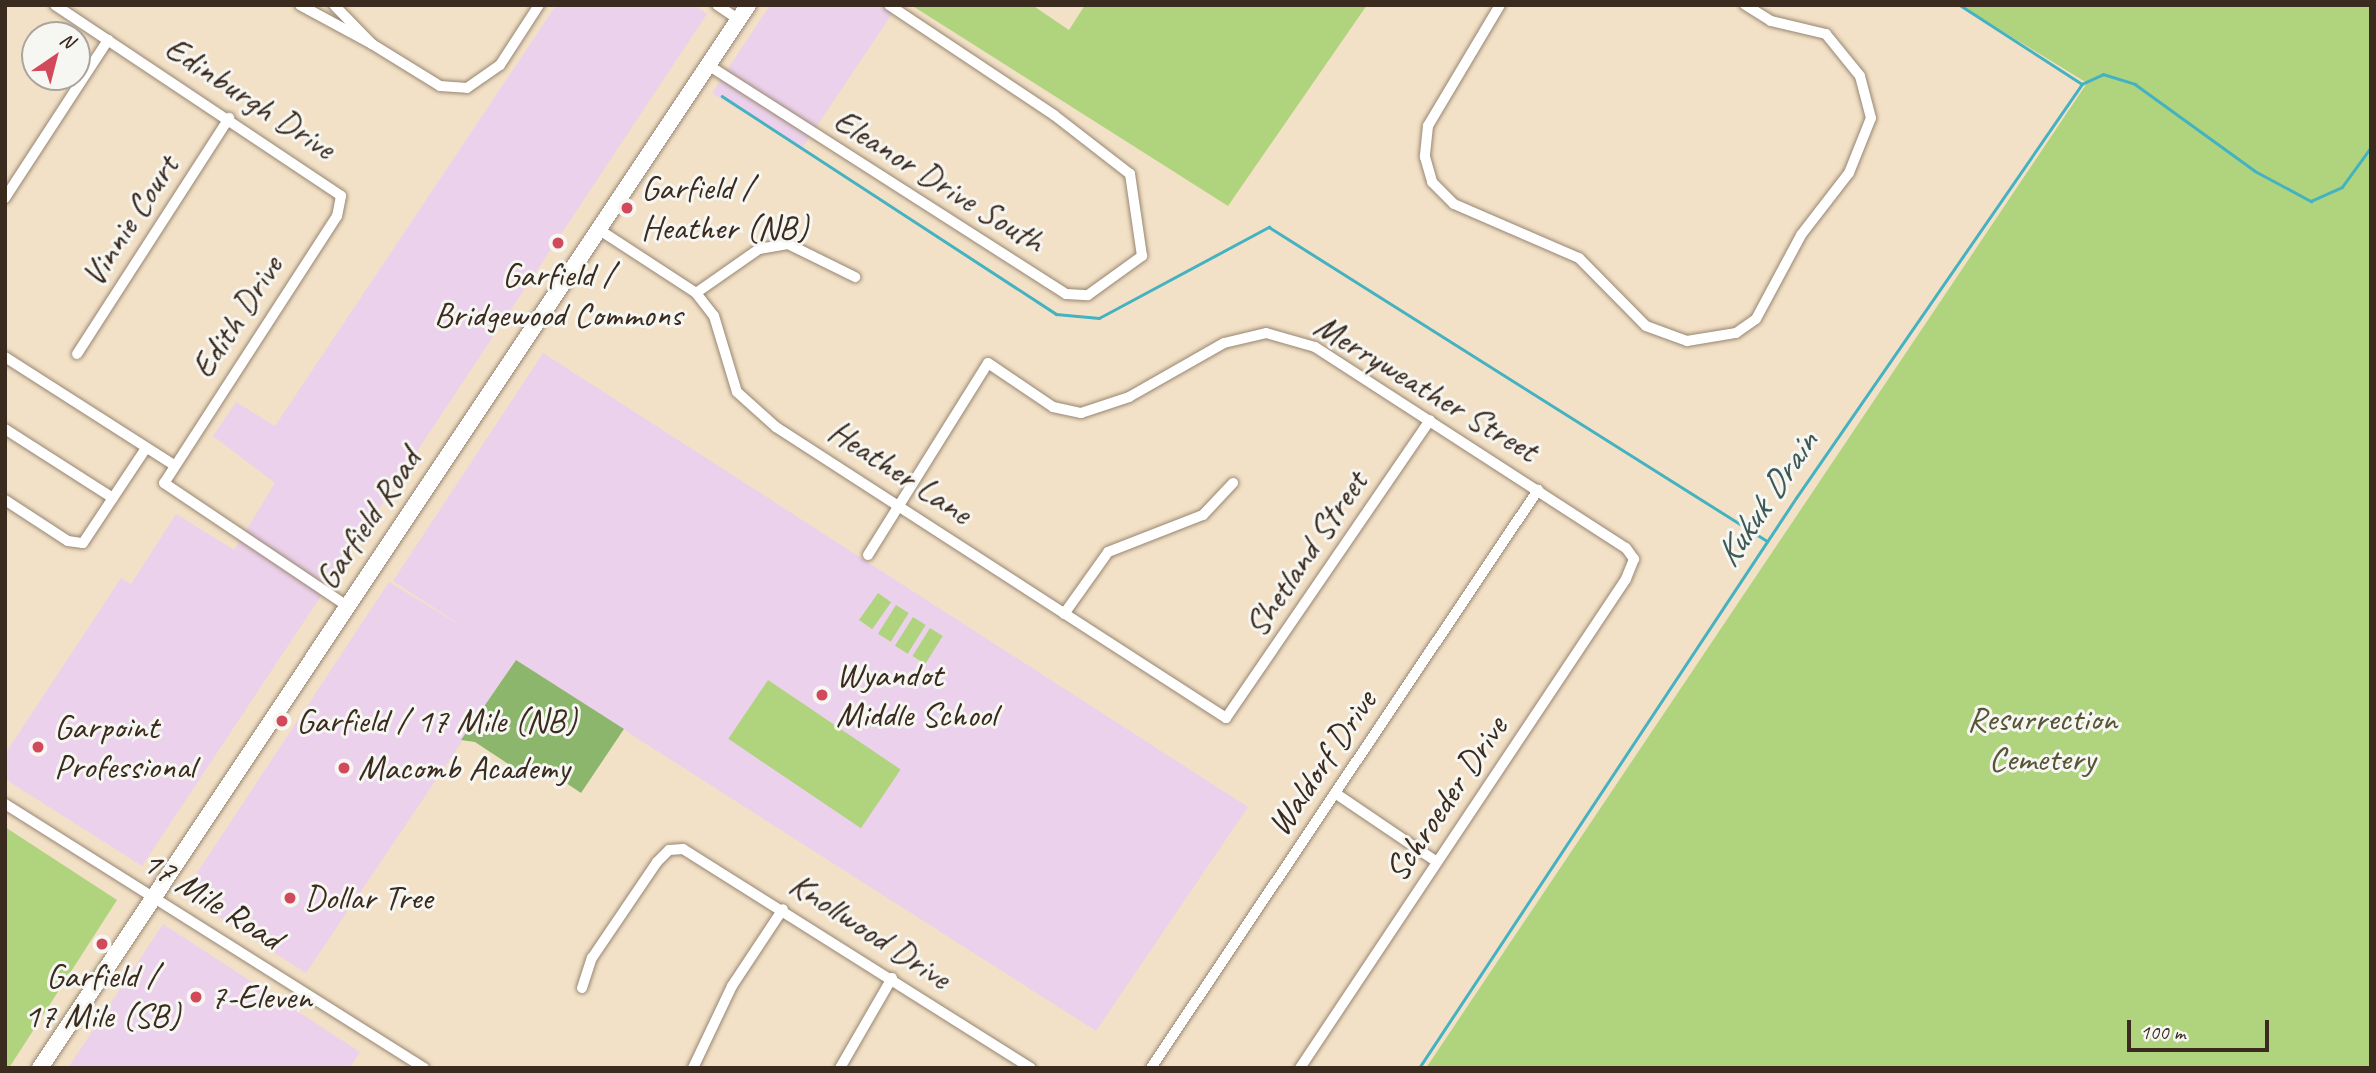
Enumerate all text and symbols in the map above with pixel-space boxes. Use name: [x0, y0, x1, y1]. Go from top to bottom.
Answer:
north arrow: [21, 21, 91, 91]
text: N: [55, 27, 79, 54]
street label: Edinburgh Drive: [157, 27, 343, 169]
street label: Eleanor Drive South: [826, 100, 1052, 262]
street label: Vinnie Court: [72, 148, 188, 294]
place label: Garfield / Heather (NB): [641, 167, 808, 249]
marker: Garfield / Heather (NB): [619, 200, 635, 216]
marker: Garfield / Bridgewood Commons: [550, 235, 566, 251]
street label: Edith Drive: [182, 248, 292, 386]
place label: Garfield / Bridgewood Commons: [433, 254, 683, 336]
street label: Merryweather Street: [1306, 305, 1546, 471]
street label: Heather Lane: [820, 410, 980, 534]
water label: Kukuk Drain: [1704, 423, 1828, 575]
street label: Garfield Road: [306, 441, 430, 597]
street label: Shetland Street: [1235, 463, 1377, 645]
place label: Wyandot Middle School: [836, 654, 997, 736]
street label: Waldorf Drive: [1258, 682, 1386, 844]
marker: Wyandot Middle School: [814, 687, 830, 703]
park label: Resurrection Cemetery: [1967, 698, 2117, 780]
place label: Garfield / 17 Mile (NB): [296, 700, 576, 742]
place label: Garpoint Professional: [54, 706, 195, 788]
street label: Schroeder Drive: [1375, 708, 1517, 890]
marker: Garfield / 17 Mile (NB): [274, 713, 290, 729]
marker: Garpoint Professional: [28, 737, 48, 757]
place label: Macomb Academy: [358, 747, 570, 789]
marker: Macomb Academy: [336, 760, 352, 776]
street label: 17 Mile Road: [135, 841, 289, 959]
street label: Knollwood Drive: [781, 863, 959, 999]
place label: Dollar Tree: [304, 877, 432, 919]
marker: Dollar Tree: [282, 890, 298, 906]
marker: Garfield / 17 Mile (SB): [94, 936, 110, 952]
place label: Garfield / 17 Mile (SB): [24, 955, 180, 1037]
place label: 7-Eleven: [210, 976, 312, 1018]
marker: 7-Eleven: [188, 989, 204, 1005]
scale bar: [2131, 1006, 2273, 1050]
text: 100 m: [2140, 1019, 2185, 1045]

